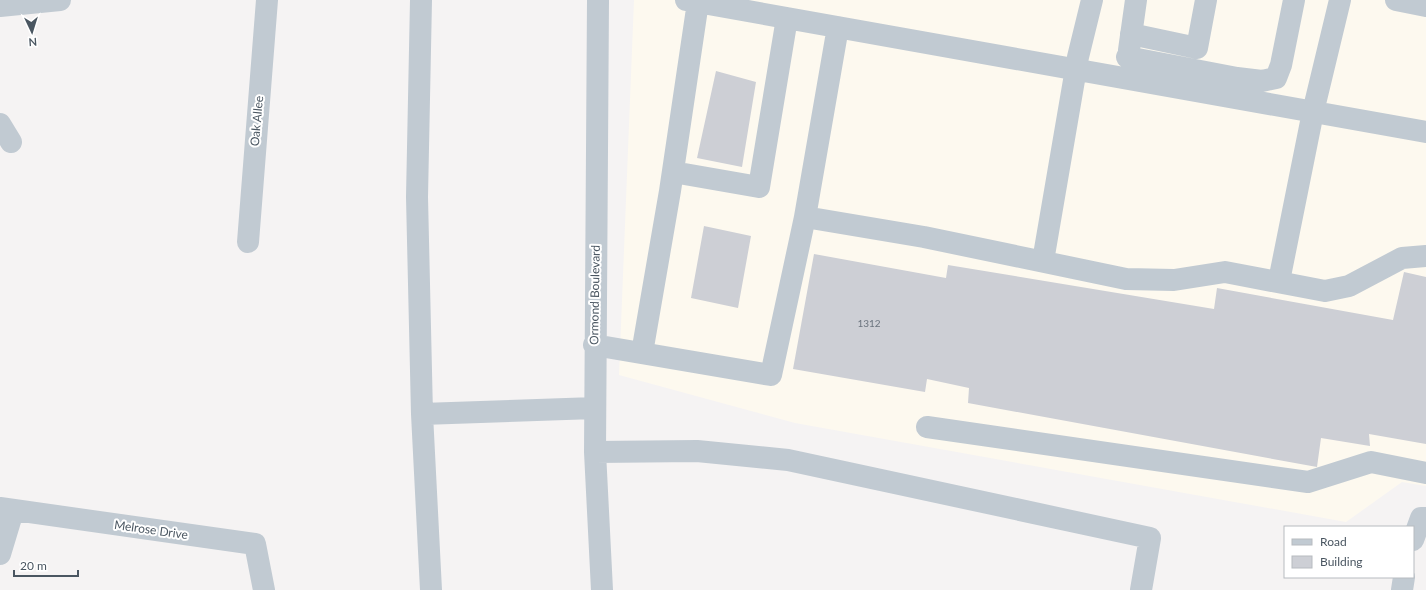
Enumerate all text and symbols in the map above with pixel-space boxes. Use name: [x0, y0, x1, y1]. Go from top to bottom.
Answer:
north arrow: [12, 12, 52, 52]
text: N: [28, 36, 37, 49]
street label: Oak Allee: [247, 95, 266, 147]
street label: Ormond Boulevard: [586, 245, 603, 345]
house number: 1312: [857, 317, 881, 329]
street label: Melrose Drive: [113, 517, 189, 542]
legend: [1284, 526, 1414, 578]
text: Road: [1320, 534, 1347, 549]
scale bar: [14, 552, 78, 578]
text: Building: [1320, 554, 1363, 569]
text: 20 m: [20, 558, 47, 573]

